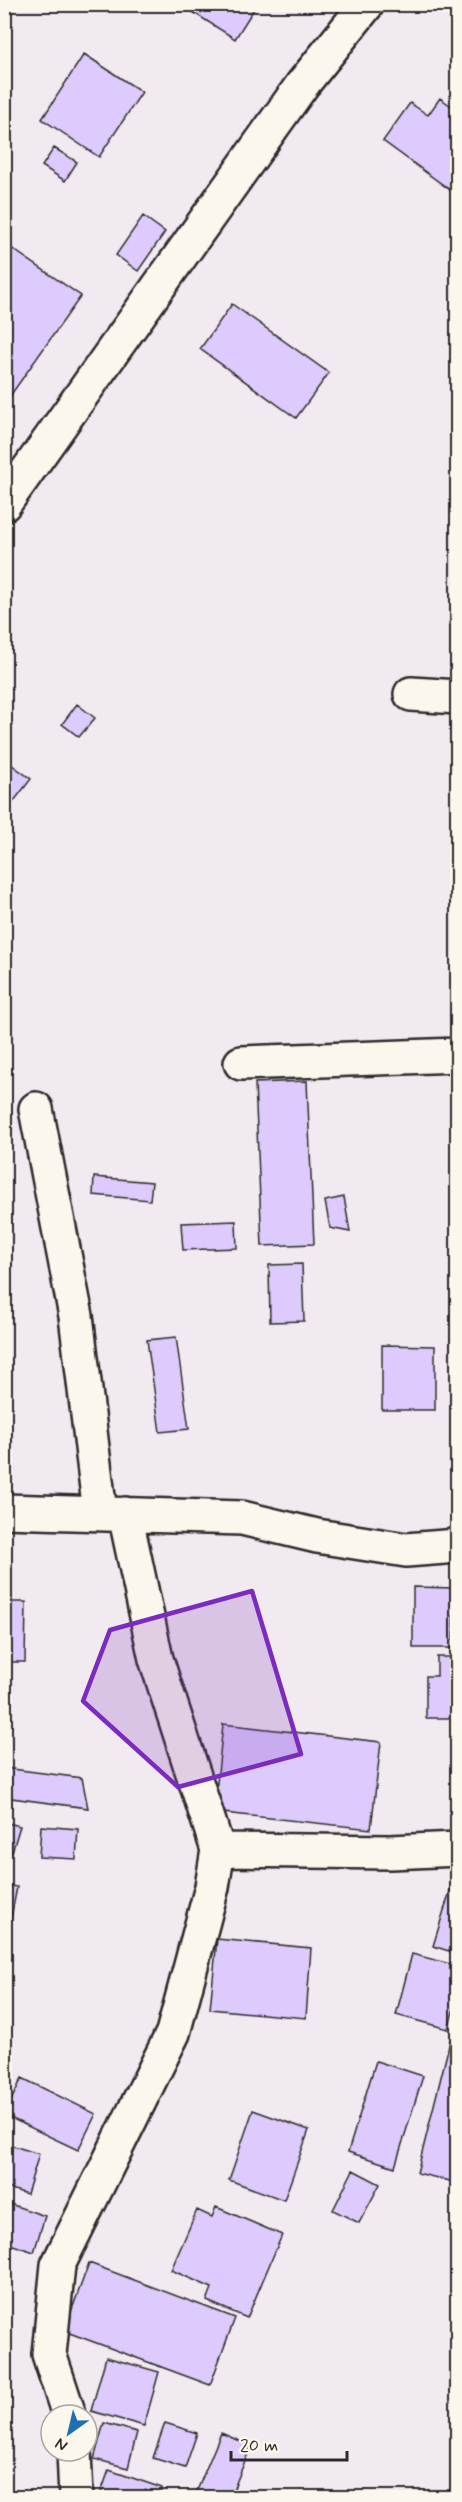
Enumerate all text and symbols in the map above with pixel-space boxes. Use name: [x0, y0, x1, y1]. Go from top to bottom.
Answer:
north arrow: [39, 2403, 99, 2463]
scale bar: [231, 2424, 346, 2462]
text: N: [51, 2433, 72, 2456]
text: 20 m: [240, 2434, 278, 2458]

